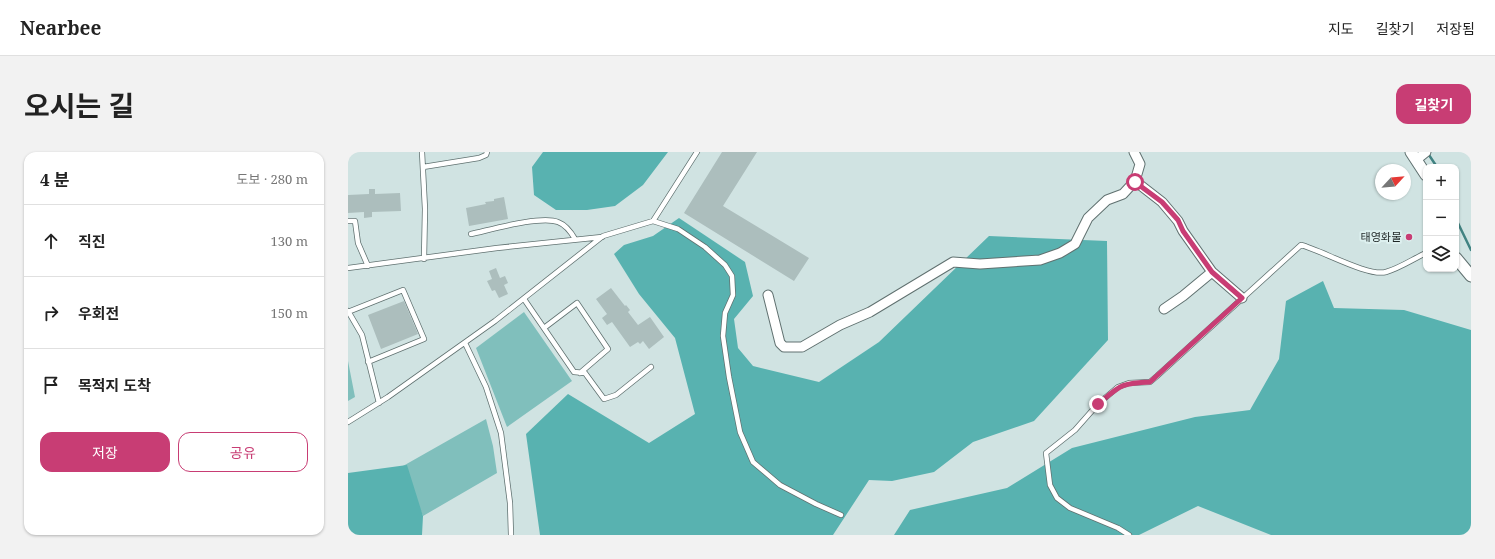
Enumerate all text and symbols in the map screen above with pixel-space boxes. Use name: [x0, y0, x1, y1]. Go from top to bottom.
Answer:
text: Nearbee: [20, 15, 101, 41]
text: 지도: [1328, 19, 1354, 38]
text: 길찾기: [1376, 19, 1414, 38]
text: 저장됨: [1436, 19, 1475, 38]
button: 길찾기: [1396, 84, 1471, 124]
text: 오시는 길: [24, 86, 134, 124]
north arrow: [1375, 164, 1411, 200]
map controls: [1423, 164, 1459, 272]
button: +: [1423, 164, 1459, 200]
text: 4 분: [40, 168, 70, 191]
text: 도보 · 280 m: [237, 170, 308, 188]
route start: [1126, 173, 1144, 191]
button: −: [1423, 200, 1459, 236]
place label: 태영화물: [1361, 229, 1401, 244]
icon: ahead: [40, 230, 62, 252]
text: 직진: [78, 231, 106, 251]
text: 130 m: [271, 232, 308, 250]
marker: 태영화물: [1404, 232, 1414, 242]
button: layers: [1423, 236, 1459, 272]
icon: right: [40, 302, 62, 324]
text: 우회전: [78, 303, 119, 323]
text: 150 m: [271, 304, 308, 322]
icon: arrive: [40, 374, 62, 396]
text: 목적지 도착: [78, 375, 151, 395]
route end: [1089, 395, 1107, 413]
button: 저장: [40, 432, 170, 472]
button: 공유: [178, 432, 308, 472]

